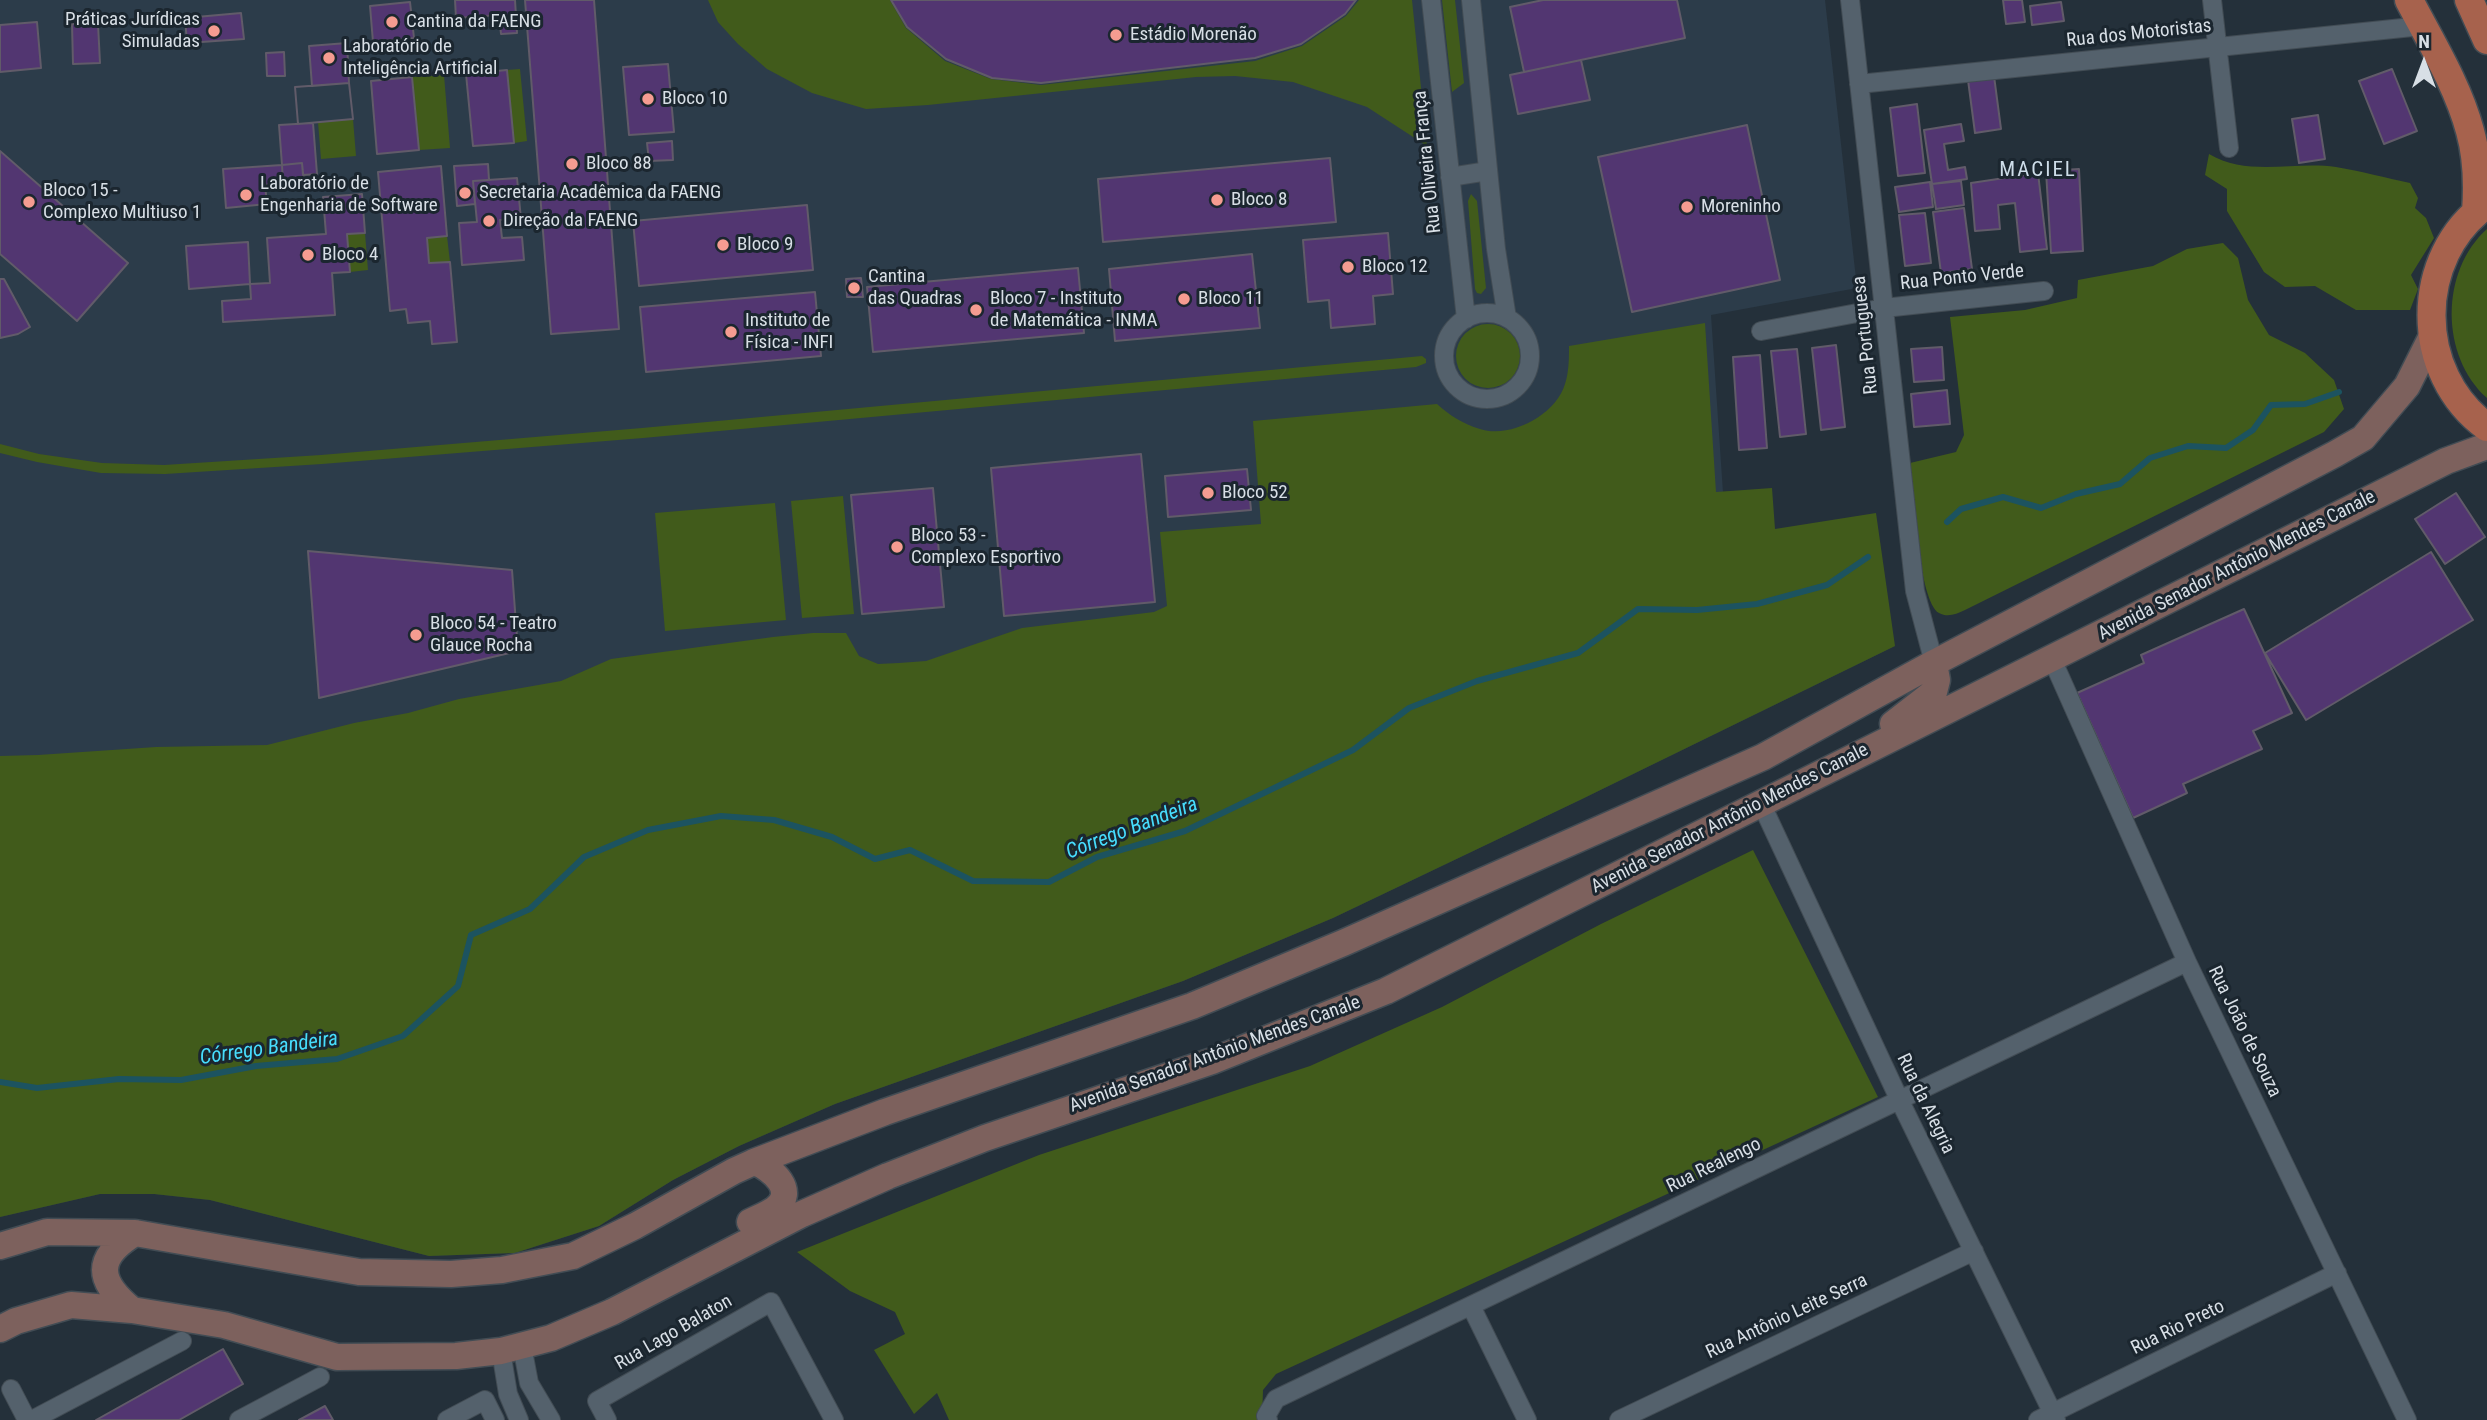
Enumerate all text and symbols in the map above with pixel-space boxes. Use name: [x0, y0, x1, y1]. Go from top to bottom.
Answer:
place label: Práticas Jurídicas Simuladas: [65, 9, 200, 53]
place label: Cantina da FAENG: [406, 11, 542, 33]
marker: Cantina da FAENG: [384, 14, 400, 30]
street label: Rua dos Motoristas: [2065, 15, 2213, 53]
marker: Práticas Jurídicas Simuladas: [206, 23, 222, 39]
place label: Estádio Morenão: [1130, 24, 1257, 46]
marker: Estádio Morenão: [1108, 27, 1124, 43]
north arrow: [2389, 28, 2459, 98]
text: N: [2418, 30, 2430, 53]
place label: Laboratório de Inteligência Artificial: [343, 36, 497, 80]
marker: Laboratório de Inteligência Artificial: [321, 50, 337, 66]
place label: Bloco 10: [662, 88, 728, 110]
street label: Rua Oliveira França: [1409, 89, 1447, 235]
marker: Bloco 10: [640, 91, 656, 107]
place label: Bloco 88: [586, 153, 652, 175]
marker: Bloco 88: [564, 156, 580, 172]
district label: MACIEL: [2000, 158, 2076, 184]
place label: Laboratório de Engenharia de Software: [260, 173, 438, 217]
place label: Bloco 15 - Complexo Multiuso 1: [43, 180, 201, 224]
place label: Secretaria Acadêmica da FAENG: [479, 182, 721, 204]
marker: Secretaria Acadêmica da FAENG: [457, 185, 473, 201]
marker: Laboratório de Engenharia de Software: [238, 187, 254, 203]
place label: Bloco 8: [1231, 189, 1287, 211]
marker: Bloco 8: [1209, 192, 1225, 208]
marker: Bloco 15 - Complexo Multiuso 1: [21, 194, 37, 210]
place label: Moreninho: [1701, 196, 1781, 218]
marker: Moreninho: [1679, 199, 1695, 215]
place label: Direção da FAENG: [503, 210, 638, 232]
marker: Direção da FAENG: [481, 213, 497, 229]
place label: Bloco 9: [737, 234, 793, 256]
marker: Bloco 9: [715, 237, 731, 253]
place label: Bloco 4: [322, 244, 378, 266]
marker: Bloco 4: [300, 247, 316, 263]
place label: Bloco 12: [1362, 256, 1428, 278]
marker: Bloco 12: [1340, 259, 1356, 275]
street label: Rua Ponto Verde: [1899, 260, 2025, 296]
place label: Cantina das Quadras: [868, 266, 962, 310]
street label: Rua Portuguesa: [1848, 275, 1884, 395]
marker: Cantina das Quadras: [846, 280, 862, 296]
place label: Bloco 7 - Instituto de Matemática - INMA: [990, 288, 1157, 332]
place label: Bloco 11: [1198, 288, 1264, 310]
marker: Bloco 11: [1176, 291, 1192, 307]
marker: Bloco 7 - Instituto de Matemática - INMA: [968, 302, 984, 318]
place label: Instituto de Física - INFI: [745, 310, 833, 354]
marker: Instituto de Física - INFI: [723, 324, 739, 340]
place label: Bloco 52: [1222, 482, 1288, 504]
marker: Bloco 52: [1200, 485, 1216, 501]
street label: Avenida Senador Antônio Mendes Canale: [2095, 486, 2379, 646]
place label: Bloco 53 - Complexo Esportivo: [911, 525, 1061, 569]
marker: Bloco 53 - Complexo Esportivo: [889, 539, 905, 555]
place label: Bloco 54 - Teatro Glauce Rocha: [430, 613, 557, 657]
marker: Bloco 54 - Teatro Glauce Rocha: [408, 627, 424, 643]
street label: Avenida Senador Antônio Mendes Canale: [1588, 739, 1872, 899]
water label: Córrego Bandeira: [1063, 792, 1201, 866]
street label: Rua João de Souza: [2202, 963, 2286, 1101]
street label: Avenida Senador Antônio Mendes Canale: [1066, 992, 1364, 1118]
water label: Córrego Bandeira: [198, 1027, 340, 1071]
street label: Rua da Alegria: [1891, 1050, 1959, 1158]
street label: Rua Realengo: [1663, 1133, 1765, 1199]
street label: Rua Antônio Leite Serra: [1703, 1270, 1871, 1364]
street label: Rua Lago Balaton: [611, 1290, 737, 1376]
street label: Rua Rio Preto: [2128, 1296, 2228, 1360]

